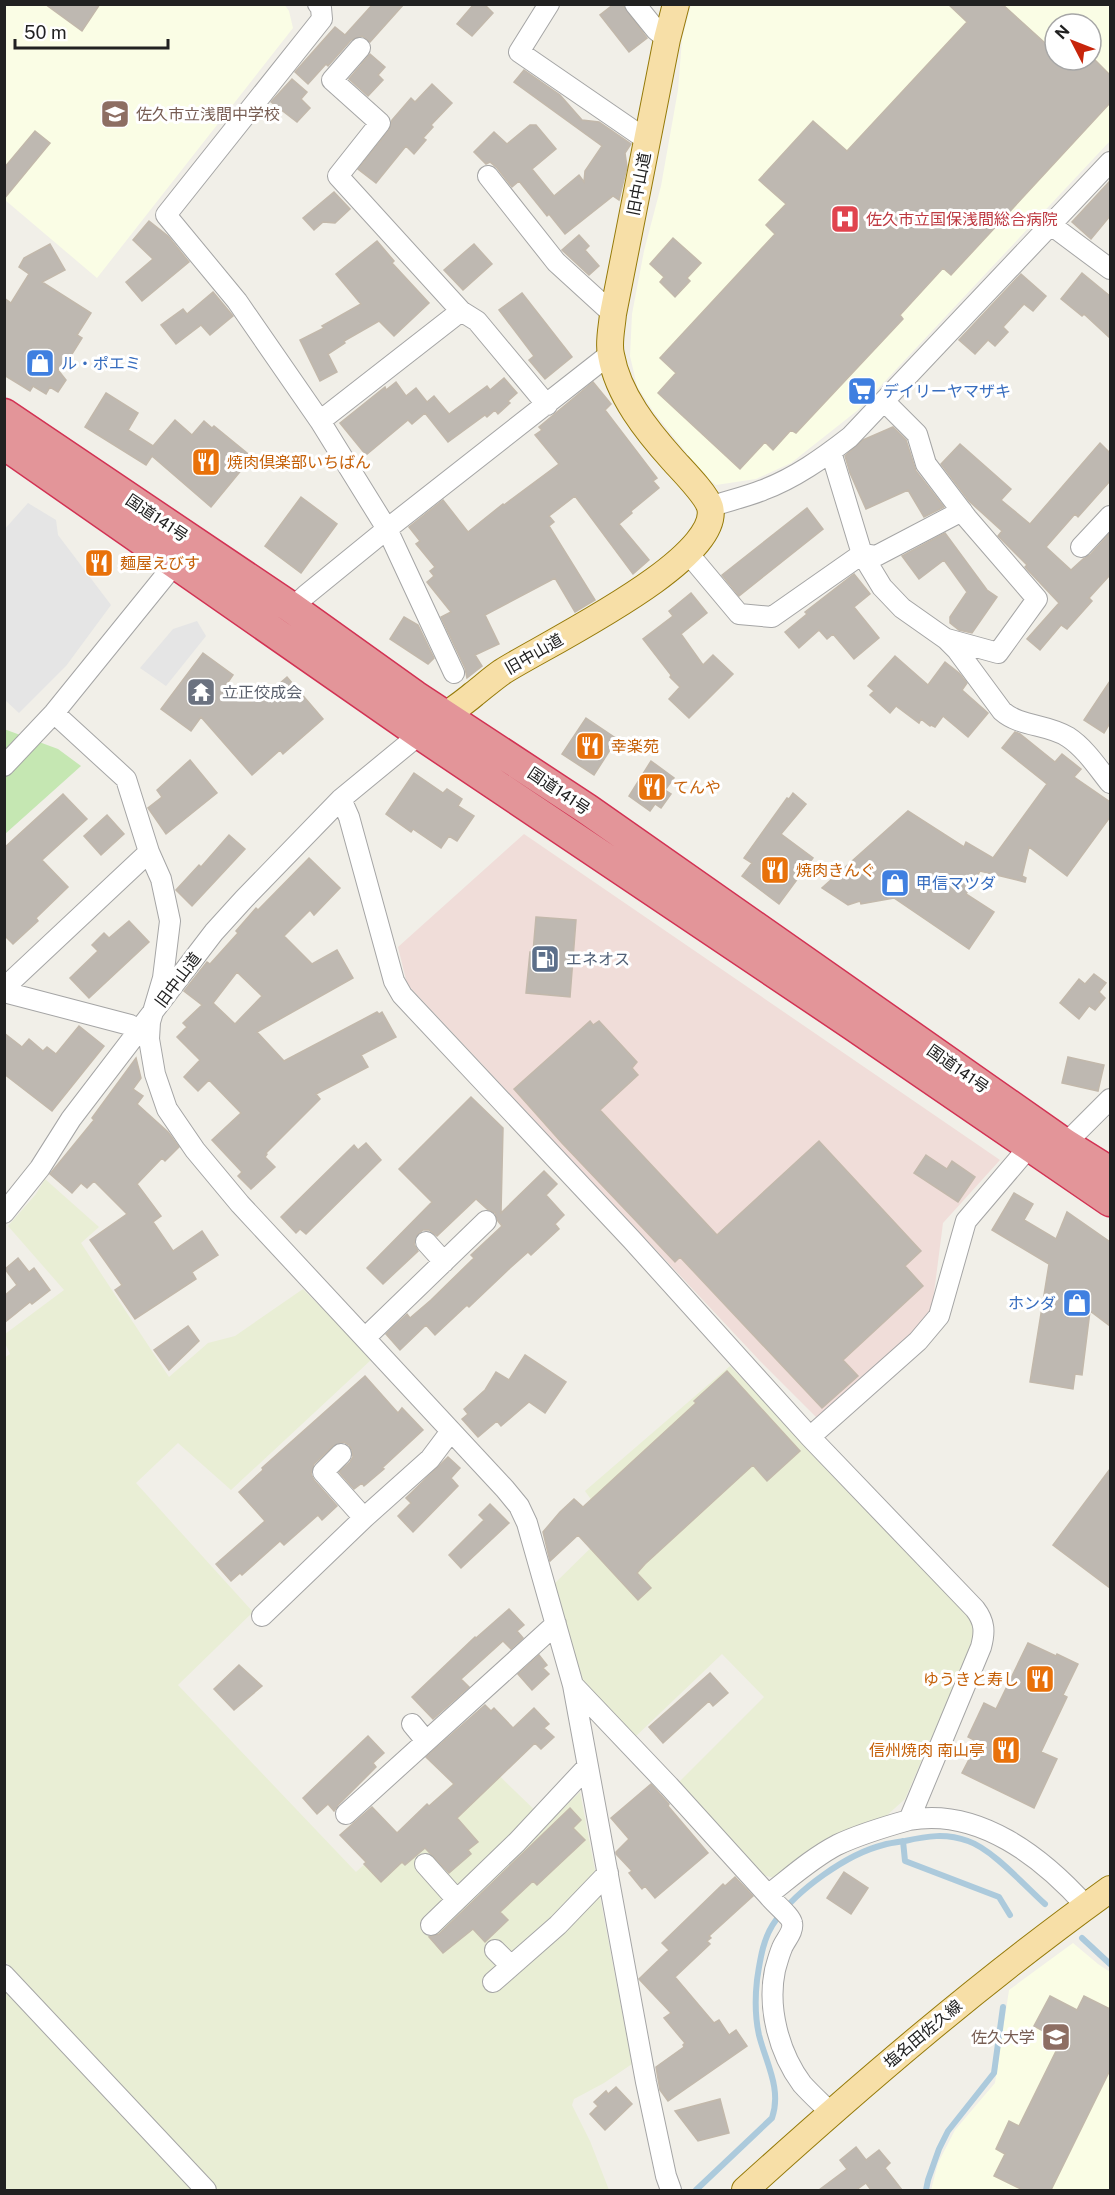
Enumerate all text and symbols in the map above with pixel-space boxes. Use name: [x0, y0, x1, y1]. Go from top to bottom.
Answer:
scale bar: [15, 12, 168, 50]
north arrow: [1043, 12, 1103, 72]
text: N: [1051, 21, 1073, 43]
text: 50 m: [24, 22, 67, 43]
school or university icon: 佐久市立浅間中学校: [99, 98, 131, 130]
place label: 佐久市立浅間中学校: [136, 105, 280, 124]
street label: 旧中山道: [624, 151, 654, 217]
hospital icon: 佐久市立国保浅間総合病院: [829, 203, 861, 235]
place label: 佐久市立国保浅間総合病院: [866, 210, 1058, 229]
shop icon: ル・ポエミ: [24, 347, 56, 379]
place label: ル・ポエミ: [61, 354, 141, 373]
supermarket icon: デイリーヤマザキ: [846, 375, 878, 407]
place label: デイリーヤマザキ: [883, 382, 1011, 401]
restaurant icon: 焼肉倶楽部いちばん: [190, 446, 222, 478]
place label: 焼肉倶楽部いちばん: [227, 453, 371, 472]
street label: 国道141号: [122, 490, 192, 546]
restaurant icon: 麺屋えびす: [83, 547, 115, 579]
place label: 麺屋えびす: [120, 554, 200, 573]
street label: 旧中山道: [502, 630, 566, 678]
temple icon: 立正佼成会: [185, 676, 217, 708]
place label: 立正佼成会: [222, 683, 302, 702]
restaurant icon: 幸楽苑: [574, 730, 606, 762]
place label: 幸楽苑: [611, 737, 659, 756]
street label: 国道141号: [524, 763, 594, 819]
restaurant icon: てんや: [636, 771, 668, 803]
place label: てんや: [673, 778, 721, 797]
restaurant icon: 焼肉きんぐ: [759, 854, 791, 886]
place label: 焼肉きんぐ: [796, 861, 876, 880]
shop icon: 甲信マツダ: [879, 867, 911, 899]
place label: 甲信マツダ: [916, 874, 996, 893]
fuel station icon: エネオス: [529, 943, 561, 975]
street label: 旧中山道: [151, 949, 205, 1011]
place label: エネオス: [566, 950, 630, 969]
street label: 国道141号: [923, 1041, 993, 1097]
shop icon: ホンダ: [1061, 1287, 1093, 1319]
place label: ホンダ: [1008, 1294, 1056, 1313]
restaurant icon: ゆうきと寿し: [1024, 1663, 1056, 1695]
place label: ゆうきと寿し: [923, 1670, 1019, 1689]
restaurant icon: 信州焼肉 南山亭: [990, 1734, 1022, 1766]
place label: 信州焼肉 南山亭: [869, 1741, 985, 1760]
street label: 塩名田佐久線: [880, 1996, 966, 2072]
school or university icon: 佐久大学: [1040, 2021, 1072, 2053]
place label: 佐久大学: [971, 2028, 1035, 2047]

